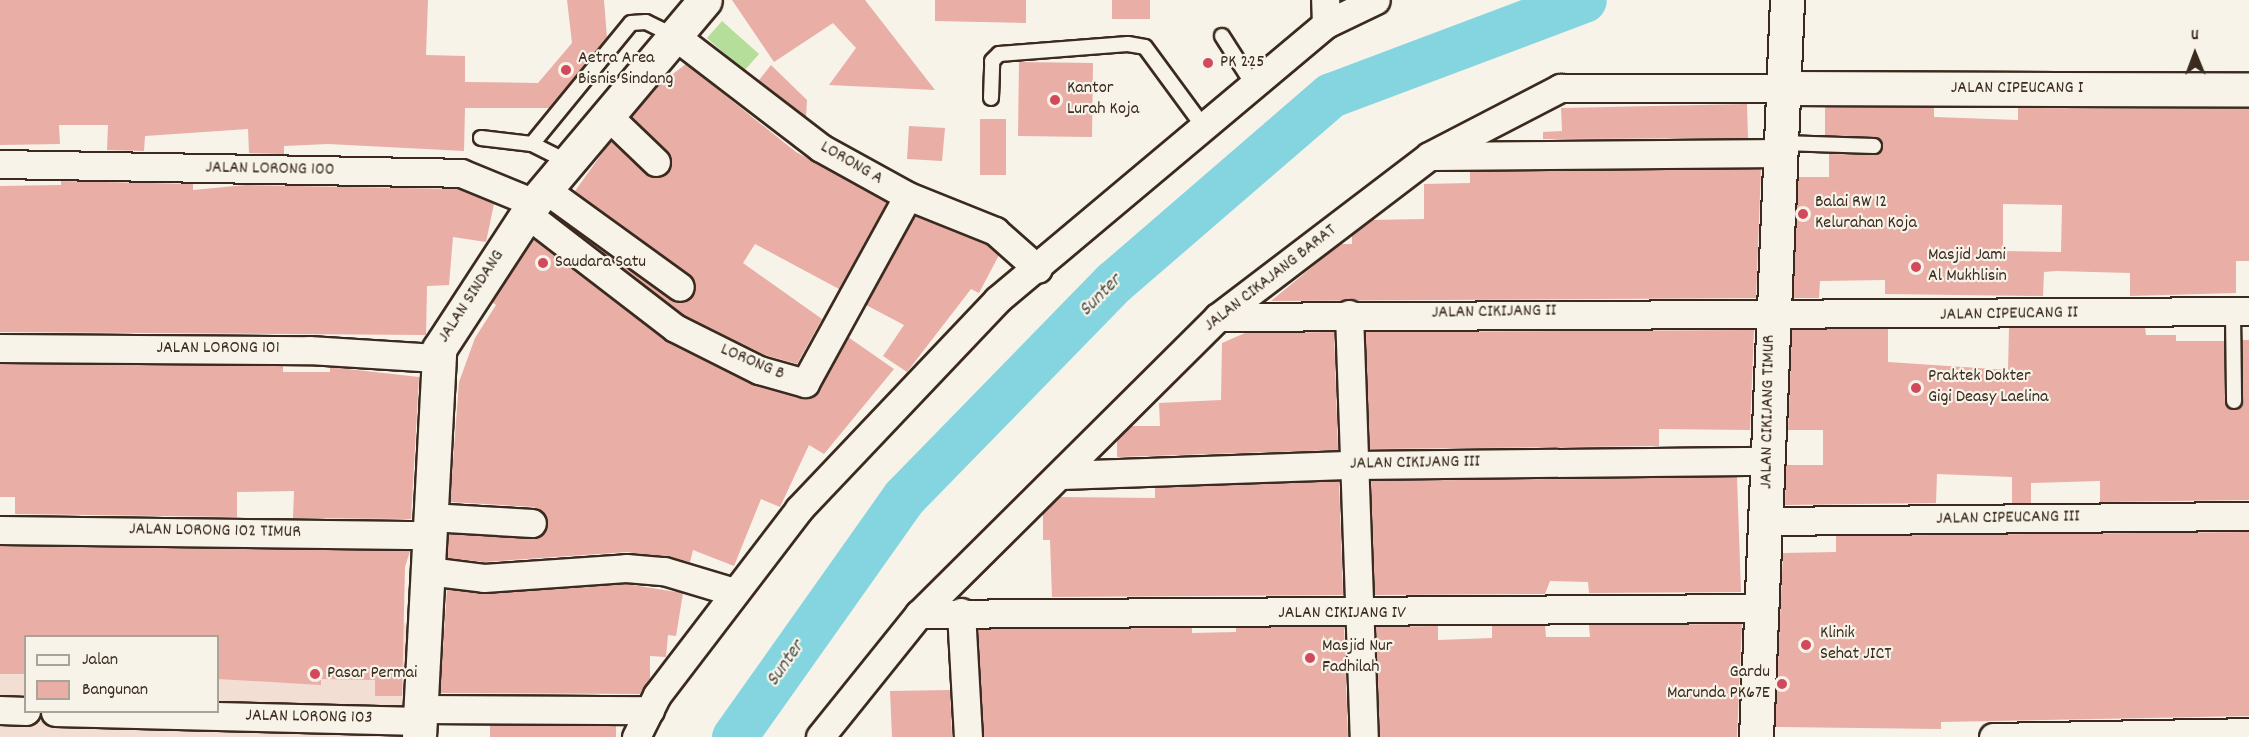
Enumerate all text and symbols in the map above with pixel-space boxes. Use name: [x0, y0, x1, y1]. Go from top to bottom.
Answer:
north arrow: [2165, 24, 2225, 84]
text: U: [2191, 24, 2199, 47]
place label: Aetra Area Bisnis Sindang: [578, 49, 673, 92]
place label: PK 225: [1220, 52, 1265, 74]
marker: PK 225: [1201, 56, 1215, 70]
marker: Aetra Area Bisnis Sindang: [559, 63, 573, 77]
street label: JALAN CIPEUCANG I: [1951, 78, 2083, 100]
place label: Kantor Lurah Koja: [1067, 79, 1139, 122]
marker: Kantor Lurah Koja: [1048, 93, 1062, 107]
street label: LORONG A: [816, 137, 886, 191]
street label: JALAN LORONG 100: [205, 158, 335, 182]
place label: Balai RW 12 Kelurahan Koja: [1815, 193, 1917, 236]
marker: Balai RW 12 Kelurahan Koja: [1796, 207, 1810, 221]
street label: JALAN CIKAJANG BARAT: [1201, 221, 1341, 337]
place label: Masjid Jami Al Mukhlisin: [1928, 246, 2007, 288]
street label: JALAN SINDANG: [434, 247, 510, 347]
place label: Saudara Satu: [555, 252, 646, 274]
marker: Saudara Satu: [536, 256, 550, 270]
marker: Masjid Jami Al Mukhlisin: [1909, 260, 1923, 274]
water label: Sunter: [1075, 270, 1127, 322]
street label: JALAN CIKIJANG II: [1432, 301, 1556, 325]
street label: JALAN CIPEUCANG II: [1940, 303, 2078, 327]
street label: JALAN CIKIJANG TIMUR: [1757, 335, 1781, 489]
street label: JALAN LORONG 101: [156, 338, 280, 360]
street label: LORONG B: [717, 340, 787, 386]
place label: Praktek Dokter Gigi Deasy Laelina: [1928, 367, 2048, 410]
marker: Praktek Dokter Gigi Deasy Laelina: [1909, 381, 1923, 395]
street label: JALAN CIKIJANG III: [1350, 452, 1480, 476]
street label: JALAN CIPEUCANG III: [1936, 507, 2080, 531]
street label: JALAN LORONG 102 TIMUR: [129, 520, 301, 544]
street label: JALAN CIKIJANG IV: [1278, 603, 1406, 625]
place label: Klinik Sehat JICT: [1820, 624, 1892, 666]
legend: [24, 635, 219, 713]
marker: Klinik Sehat JICT: [1797, 636, 1815, 654]
water label: Sunter: [762, 637, 810, 691]
place label: Masjid Nur Fadhilah: [1322, 637, 1392, 680]
text: Jalan: [82, 648, 118, 673]
marker: Masjid Nur Fadhilah: [1303, 651, 1317, 665]
place label: Pasar Permai: [327, 663, 417, 685]
place label: Gardu Marunda PK67E: [1667, 663, 1770, 706]
marker: Pasar Permai: [308, 667, 322, 681]
marker: Gardu Marunda PK67E: [1775, 677, 1789, 691]
text: Bangunan: [82, 678, 148, 703]
street label: JALAN LORONG 103: [245, 706, 373, 730]

